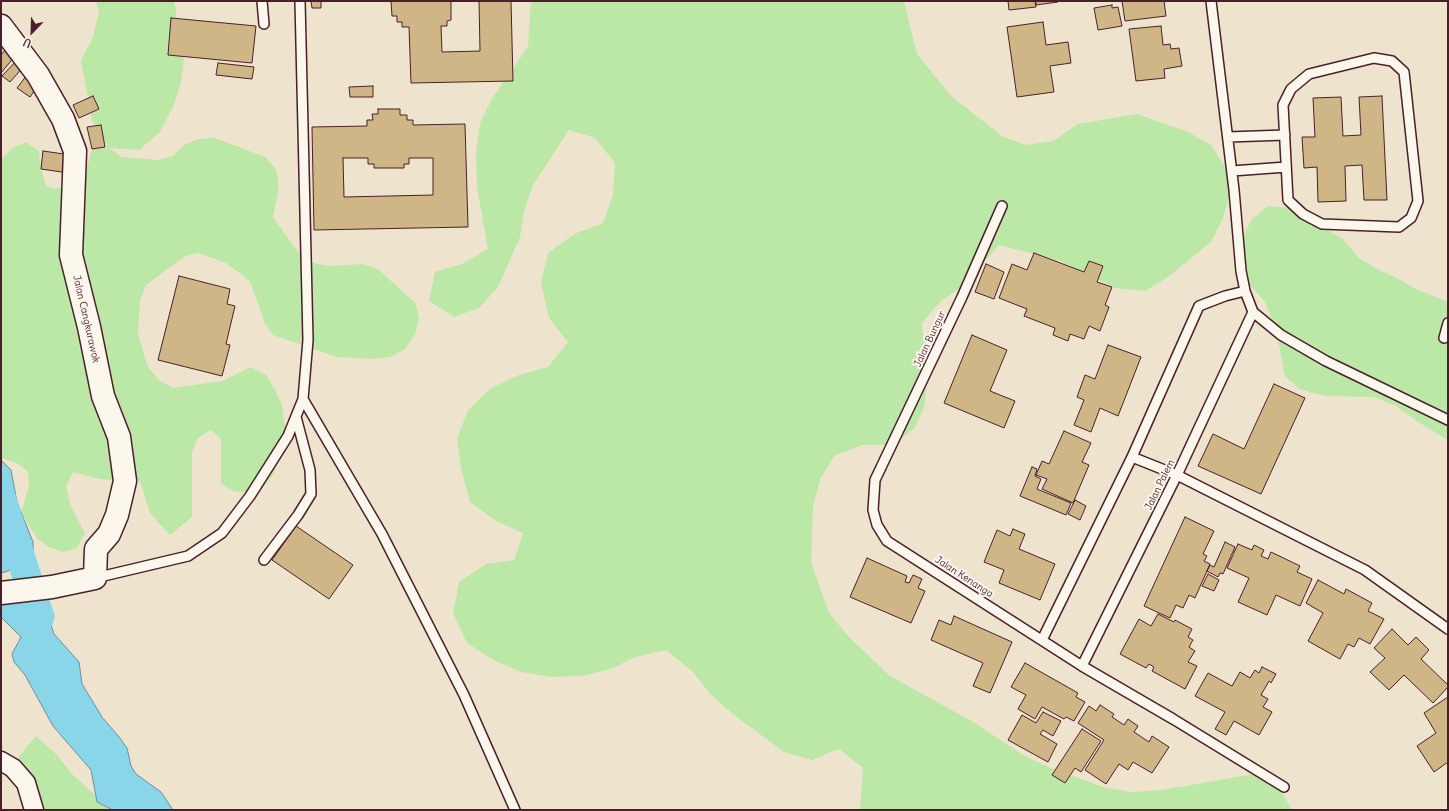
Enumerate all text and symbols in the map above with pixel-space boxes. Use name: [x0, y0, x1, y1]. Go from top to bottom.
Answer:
north arrow: [12, 12, 52, 52]
text: U: [21, 35, 34, 51]
street label: Jalan Cangkurawok: [70, 274, 102, 364]
street label: Jalan Bungur: [912, 309, 948, 369]
street label: Jalan Palem: [1143, 458, 1177, 512]
street label: Jalan Kenanga: [933, 554, 995, 600]

